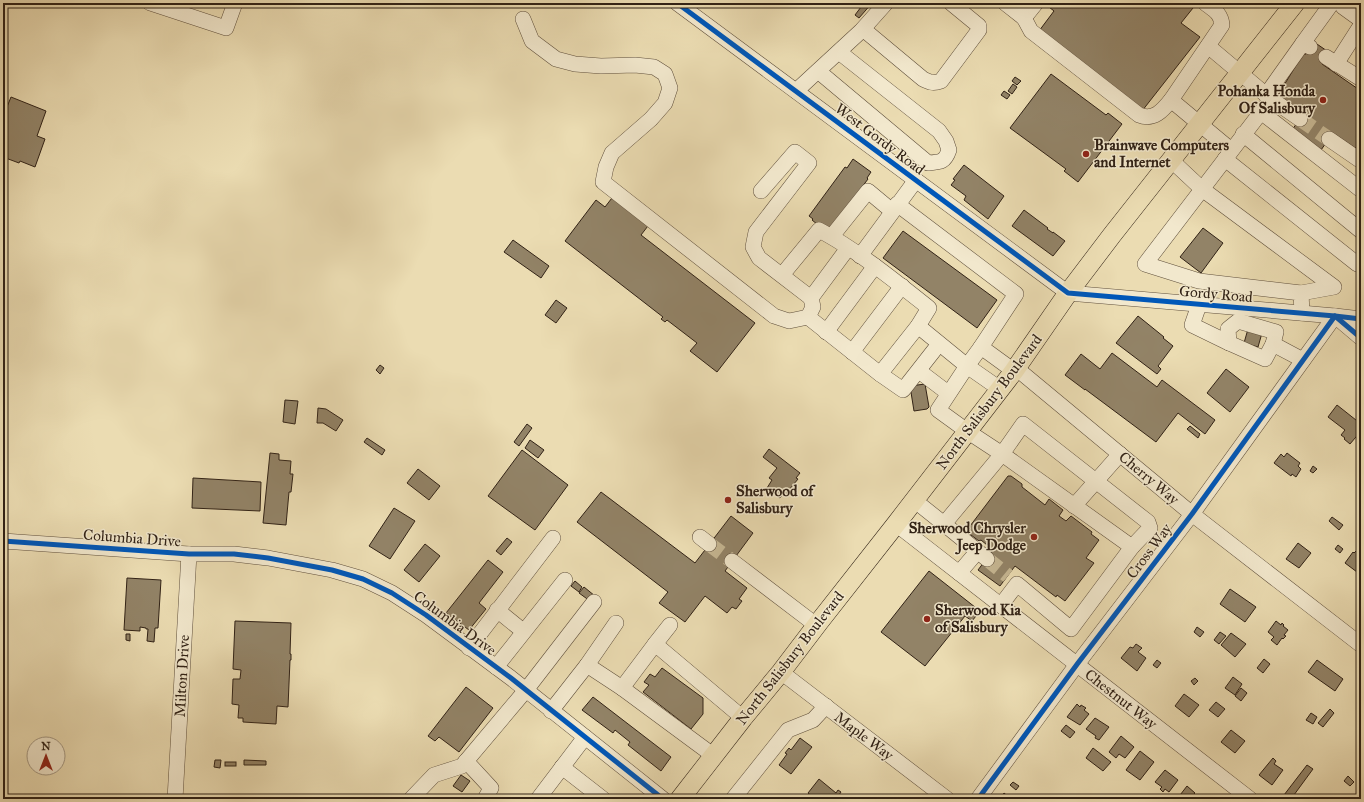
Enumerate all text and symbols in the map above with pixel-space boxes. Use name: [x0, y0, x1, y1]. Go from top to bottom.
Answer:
place label: Pohanka Honda Of Salisbury: [1217, 82, 1316, 118]
marker: Pohanka Honda Of Salisbury: [1318, 95, 1328, 105]
street label: West Gordy Road: [832, 99, 929, 179]
place label: Brainwave Computers and Internet: [1094, 136, 1230, 171]
marker: Brainwave Computers and Internet: [1081, 149, 1091, 159]
street label: Gordy Road: [1178, 282, 1254, 306]
street label: North Salisbury Boulevard: [932, 330, 1046, 473]
street label: Cherry Way: [1115, 448, 1183, 509]
place label: Sherwood of Salisbury: [736, 482, 816, 518]
marker: Sherwood of Salisbury: [723, 495, 733, 505]
place label: Sherwood Chrysler Jeep Dodge: [909, 519, 1027, 555]
street label: Cross Way: [1122, 519, 1176, 582]
street label: Columbia Drive: [83, 526, 181, 550]
marker: Sherwood Chrysler Jeep Dodge: [1029, 532, 1039, 542]
street label: Columbia Drive: [410, 587, 500, 659]
street label: North Salisbury Boulevard: [732, 587, 848, 728]
place label: Sherwood Kia of Salisbury: [935, 601, 1021, 637]
marker: Sherwood Kia of Salisbury: [922, 614, 932, 624]
street label: Milton Drive: [171, 634, 193, 718]
street label: Chestnut Way: [1081, 665, 1162, 733]
street label: Maple Way: [831, 708, 898, 765]
north arrow: [26, 736, 66, 776]
text: N: [41, 740, 51, 753]

